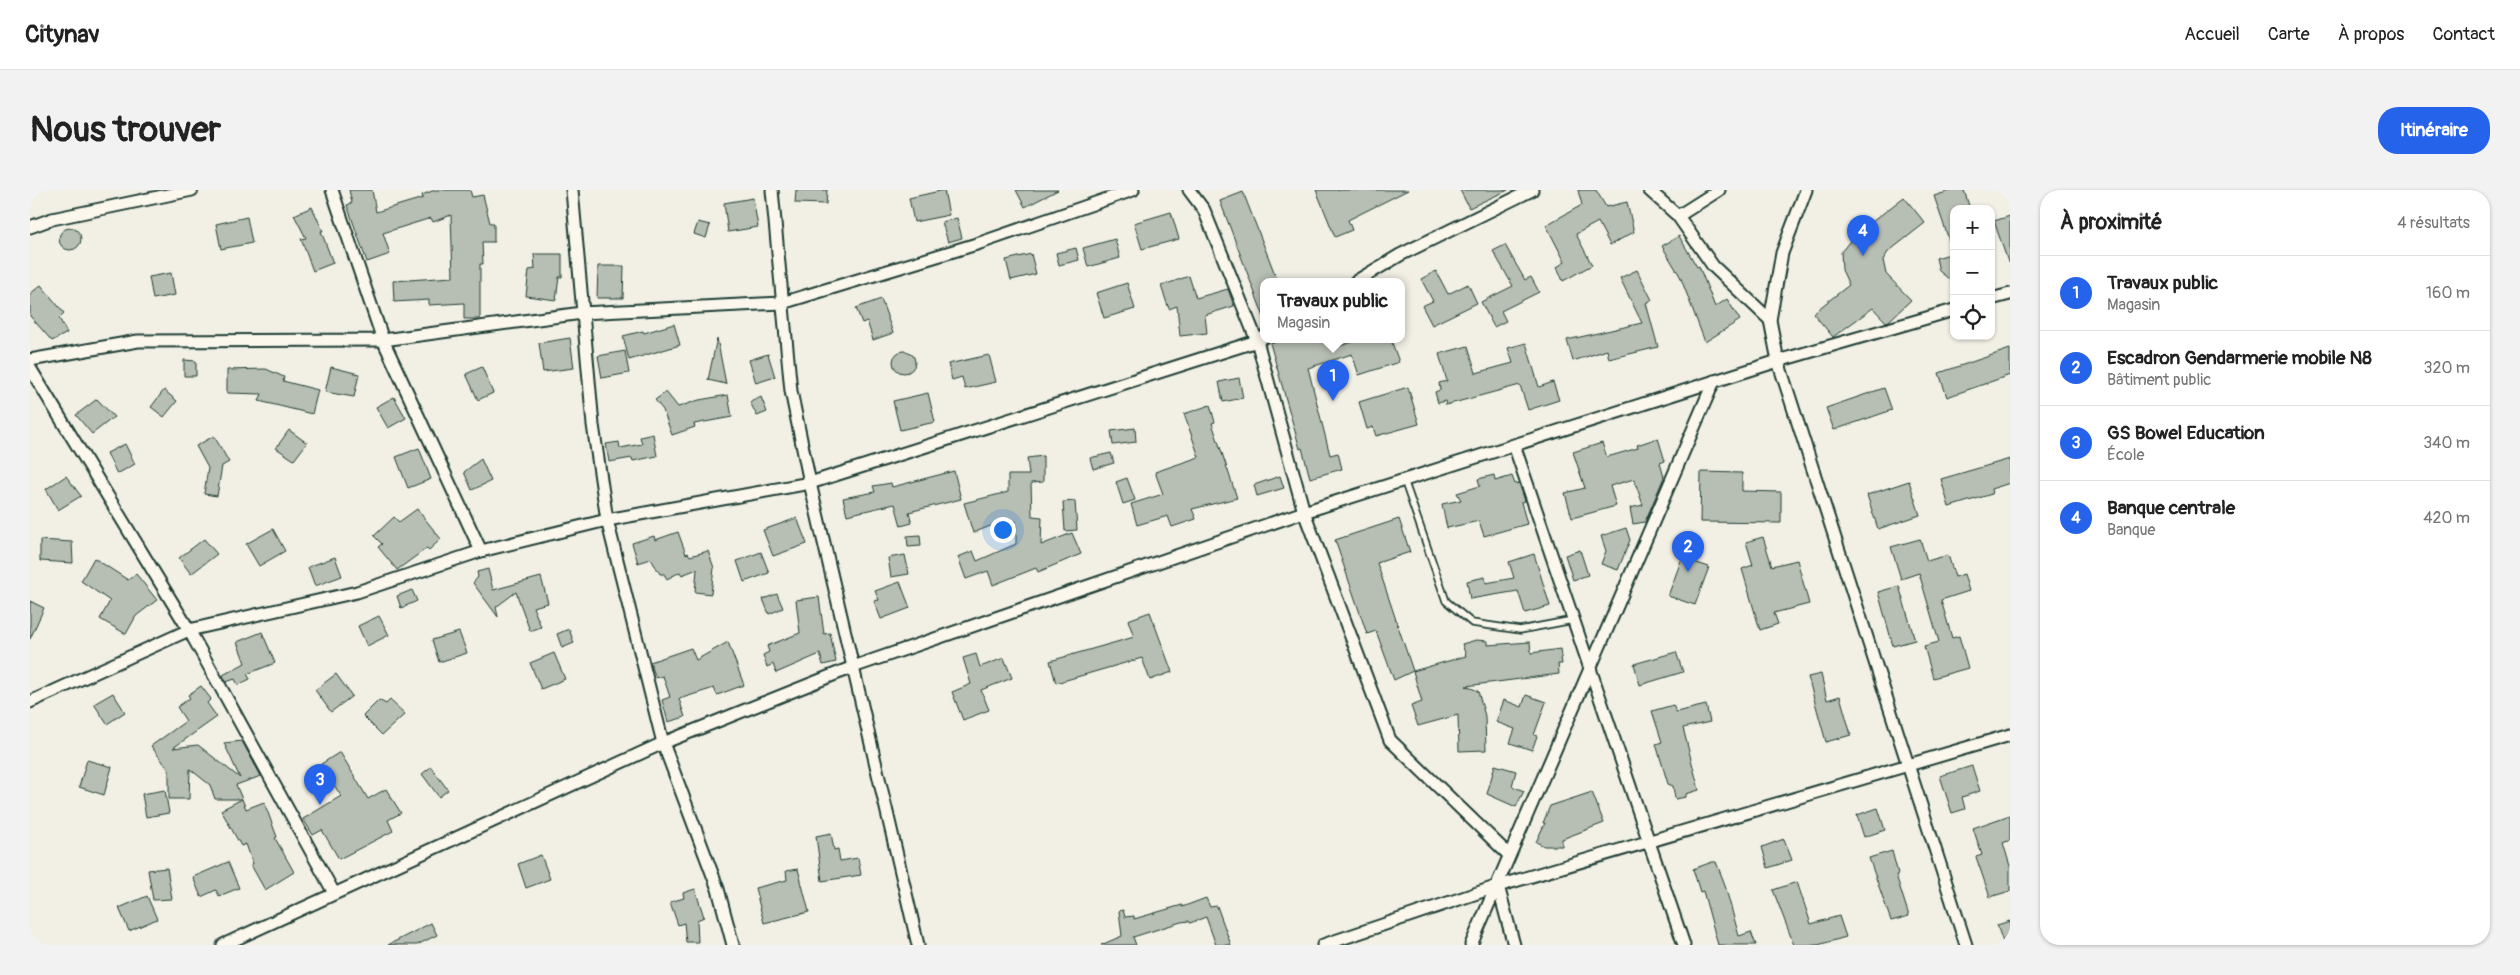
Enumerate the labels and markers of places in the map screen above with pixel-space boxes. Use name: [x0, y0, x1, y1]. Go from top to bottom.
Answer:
pin: 4: [1847, 215, 1879, 256]
pin: 1: [1317, 360, 1349, 401]
pin: 2: [1672, 531, 1704, 572]
pin: 3: [304, 764, 336, 805]

